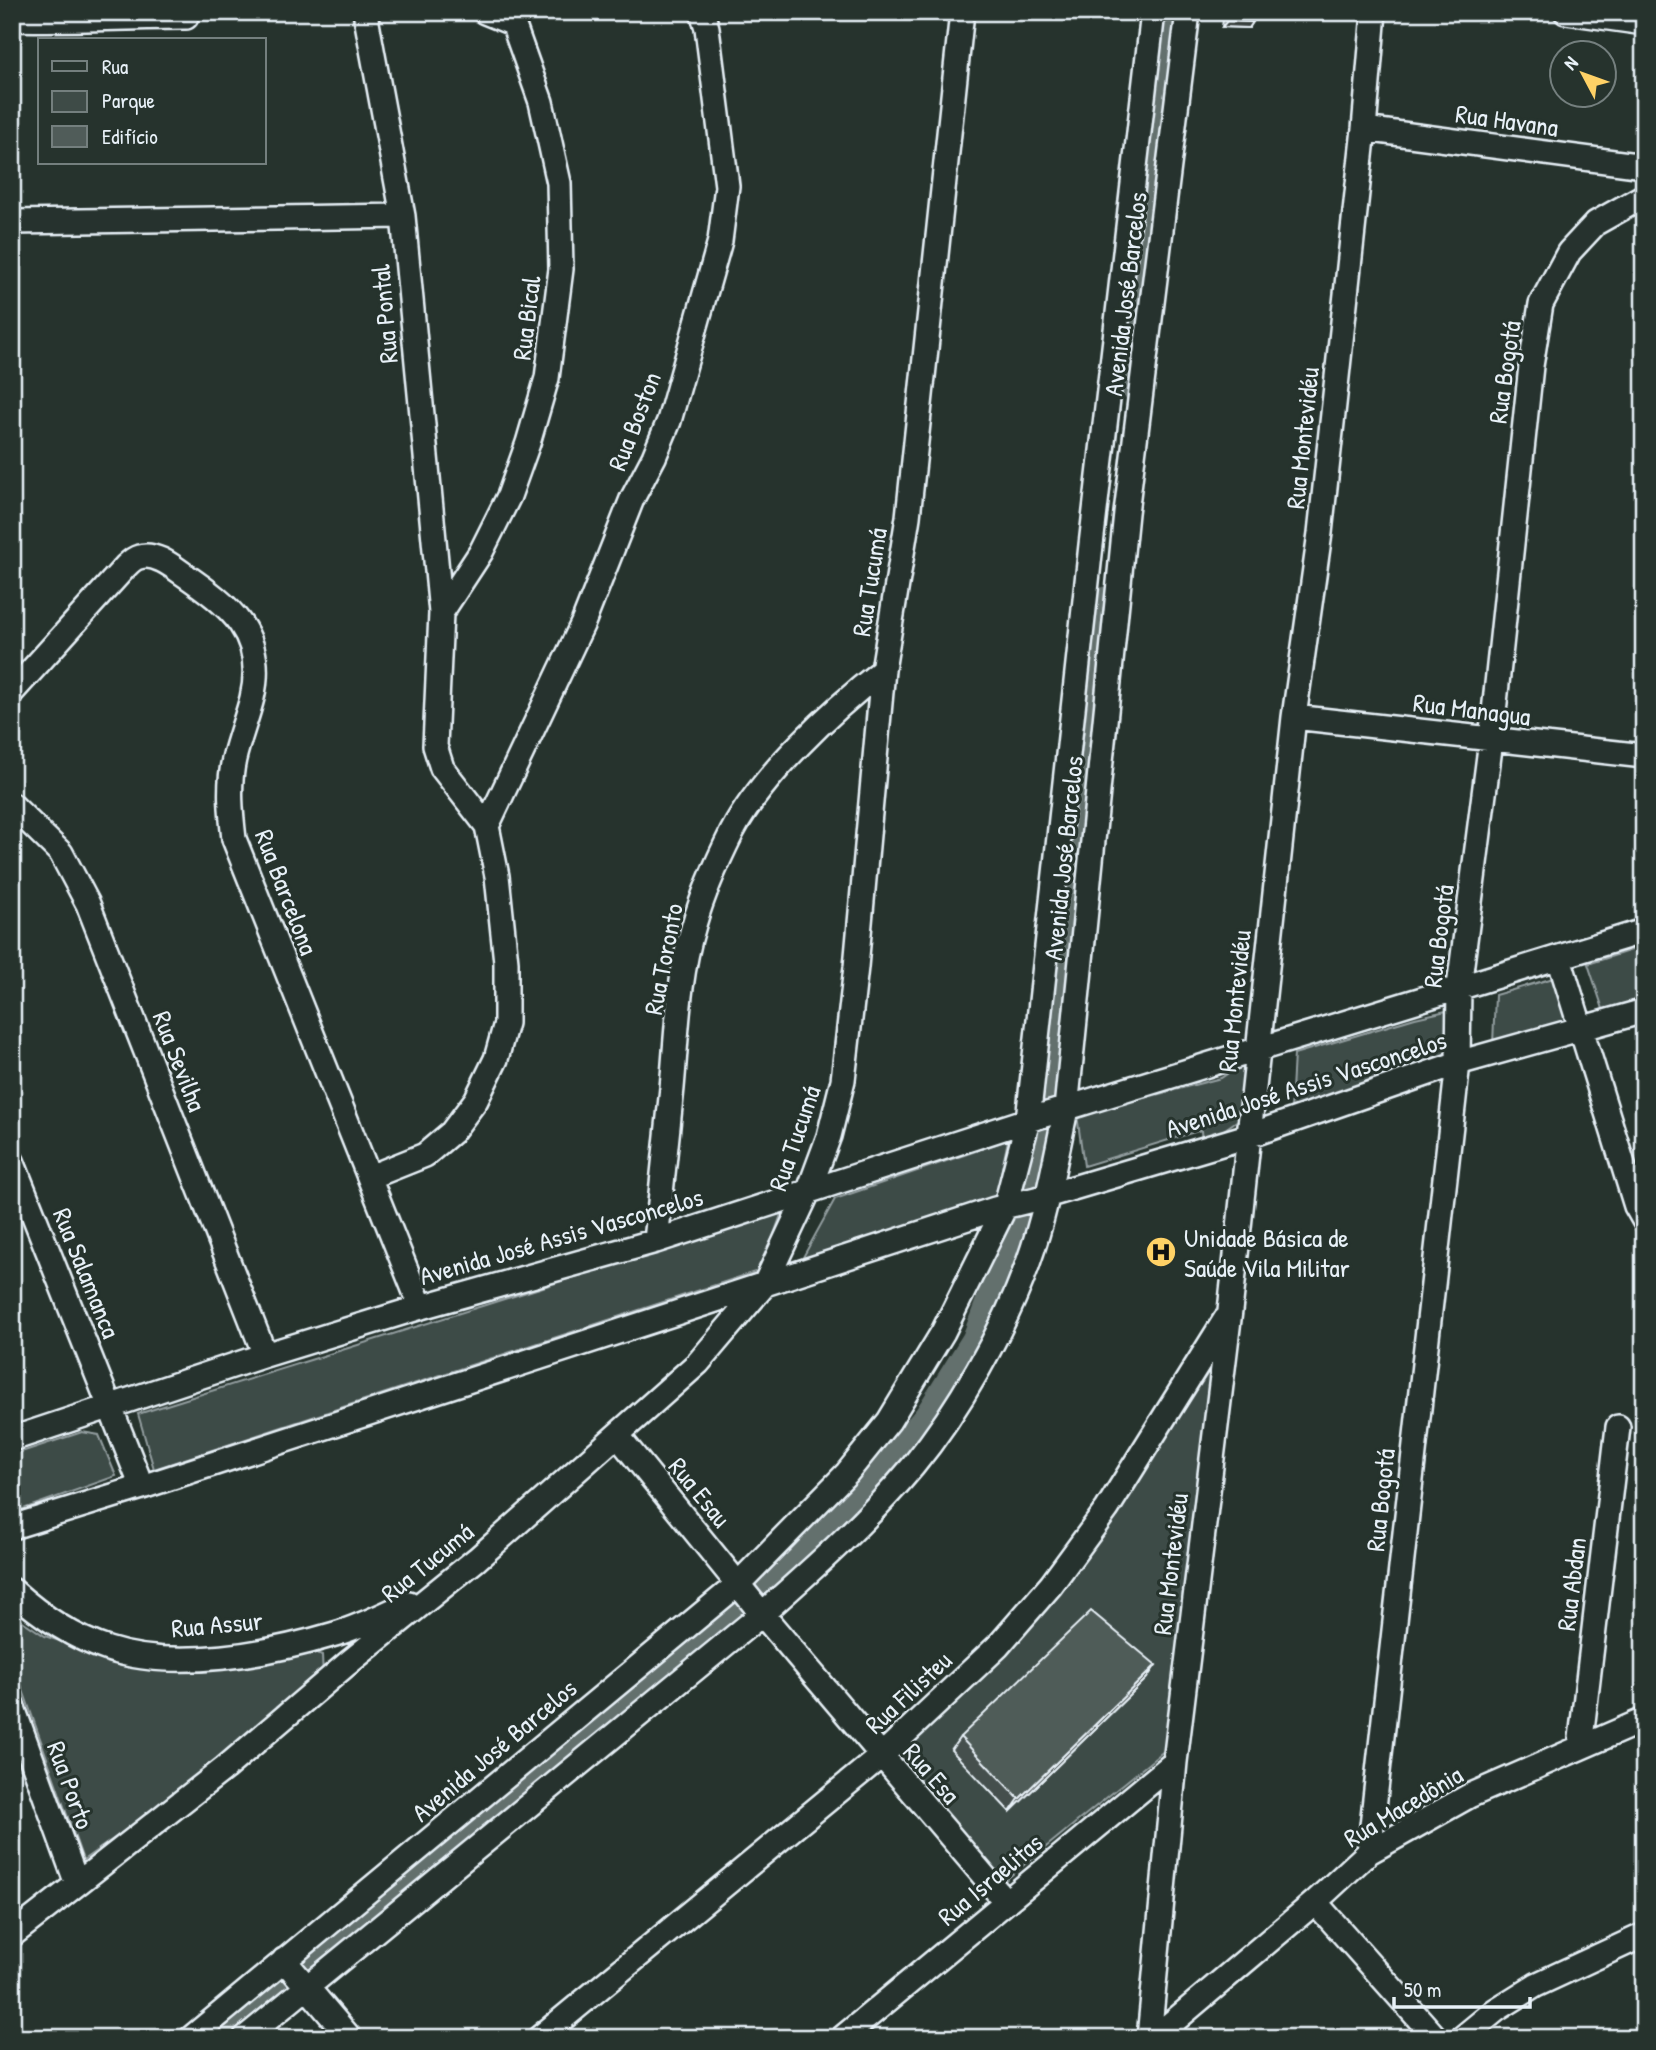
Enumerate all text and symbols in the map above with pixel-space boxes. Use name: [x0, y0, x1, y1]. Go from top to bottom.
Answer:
legend: [38, 38, 266, 164]
north arrow: [1548, 38, 1618, 108]
text: N: [1557, 51, 1583, 75]
text: Rua: [102, 52, 128, 81]
text: Parque: [102, 86, 155, 115]
street label: Rua Havana: [1453, 95, 1561, 145]
text: Edifício: [102, 122, 158, 151]
street label: Avenida José Barcelos: [1095, 190, 1155, 398]
street label: Rua Pontal: [362, 263, 406, 365]
street label: Rua Bical: [503, 274, 549, 362]
street label: Rua Bogotá: [1479, 318, 1529, 426]
street label: Rua Montevidéu: [1277, 365, 1327, 511]
street label: Rua Boston: [599, 367, 669, 475]
street label: Rua Tucumá: [843, 525, 895, 639]
street label: Rua Managua: [1411, 684, 1533, 734]
street label: Avenida José Barcelos: [1035, 754, 1091, 962]
street label: Rua Barcelona: [247, 824, 327, 960]
street label: Rua Bogotá: [1414, 883, 1462, 989]
street label: Rua Toronto: [635, 900, 691, 1018]
street label: Rua Montevidéu: [1209, 928, 1259, 1074]
street label: Rua Sevilha: [145, 1006, 215, 1116]
street label: Avenida José Assis Vasconcelos: [1161, 1022, 1451, 1146]
street label: Rua Tucumá: [760, 1081, 828, 1195]
street label: Avenida José Assis Vasconcelos: [415, 1179, 707, 1293]
street label: Rua Salamanca: [45, 1203, 129, 1343]
place label: Unidade Básica de Saúde Vila Militar: [1184, 1220, 1350, 1285]
hospital icon: Unidade Básica de Saúde Vila Militar: [1144, 1235, 1178, 1269]
street label: Rua Bogotá: [1357, 1447, 1403, 1553]
street label: Rua Esau: [661, 1450, 739, 1534]
street label: Rua Montevidéu: [1144, 1491, 1196, 1637]
street label: Rua Tucumá: [374, 1514, 480, 1610]
street label: Rua Abdan: [1548, 1535, 1594, 1633]
street label: Rua Assur: [170, 1603, 264, 1645]
street label: Rua Filisteu: [857, 1643, 959, 1741]
street label: Avenida José Barcelos: [404, 1671, 584, 1829]
street label: Rua Esa: [896, 1735, 968, 1811]
street label: Rua Porto: [39, 1736, 103, 1834]
street label: Rua Macedônia: [1337, 1757, 1469, 1855]
street label: Rua Israelitas: [930, 1825, 1050, 1933]
scale bar: [1394, 1966, 1530, 2010]
text: 50 m: [1404, 1975, 1441, 2004]

